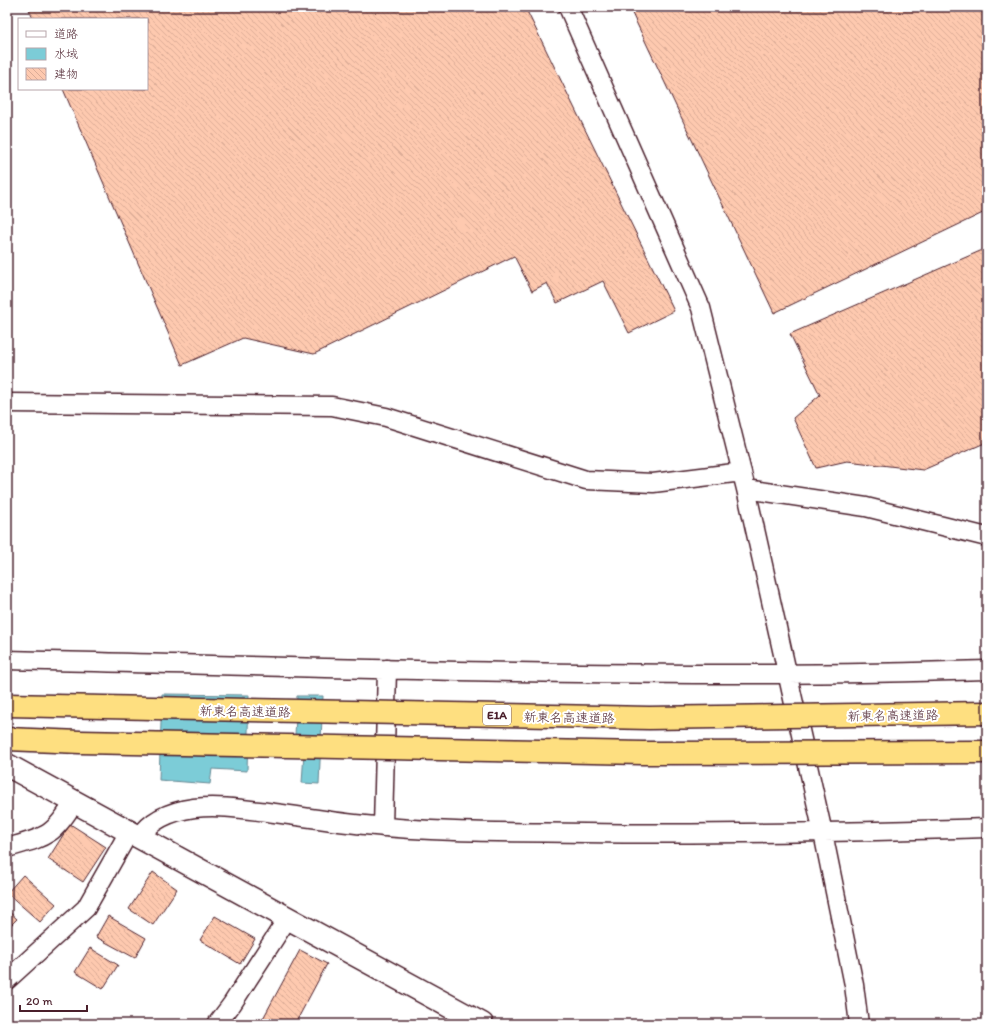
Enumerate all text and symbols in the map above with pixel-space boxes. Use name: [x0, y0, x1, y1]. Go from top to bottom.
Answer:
legend: [18, 18, 148, 90]
text: 道路: [54, 27, 78, 41]
text: 水域: [54, 47, 78, 61]
text: 建物: [54, 67, 78, 81]
street label: 新東名高速道路: [199, 703, 291, 720]
road number: E1A: [483, 705, 511, 725]
street label: 新東名高速道路: [847, 707, 939, 724]
street label: 新東名高速道路: [523, 709, 615, 726]
scale bar: [20, 987, 87, 1013]
text: 20 m: [26, 994, 53, 1008]

